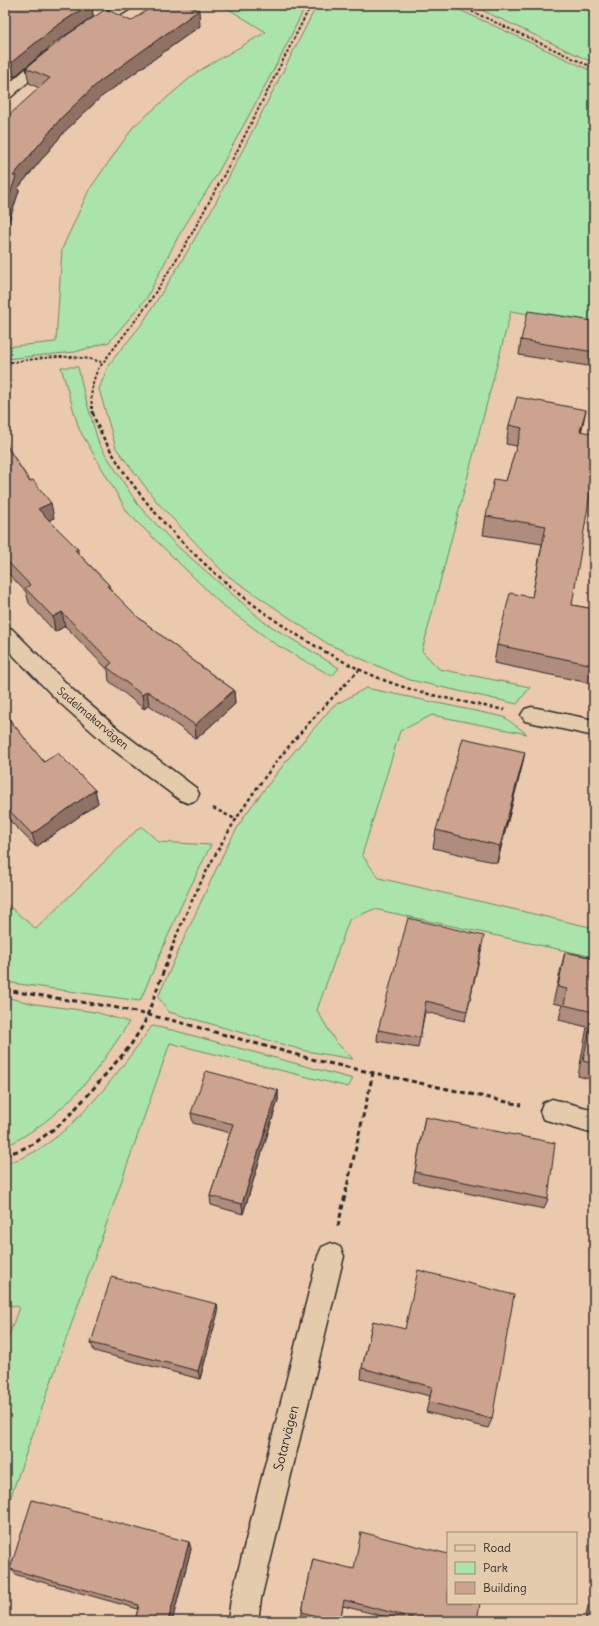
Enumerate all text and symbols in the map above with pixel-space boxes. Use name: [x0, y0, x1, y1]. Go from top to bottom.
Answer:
street label: Sadelmakarvägen: [54, 684, 132, 752]
street label: Sotarvägen: [270, 1403, 302, 1473]
legend: [447, 1532, 577, 1604]
text: Road: [483, 1540, 511, 1555]
text: Park: [483, 1560, 508, 1575]
text: Building: [483, 1580, 527, 1595]

